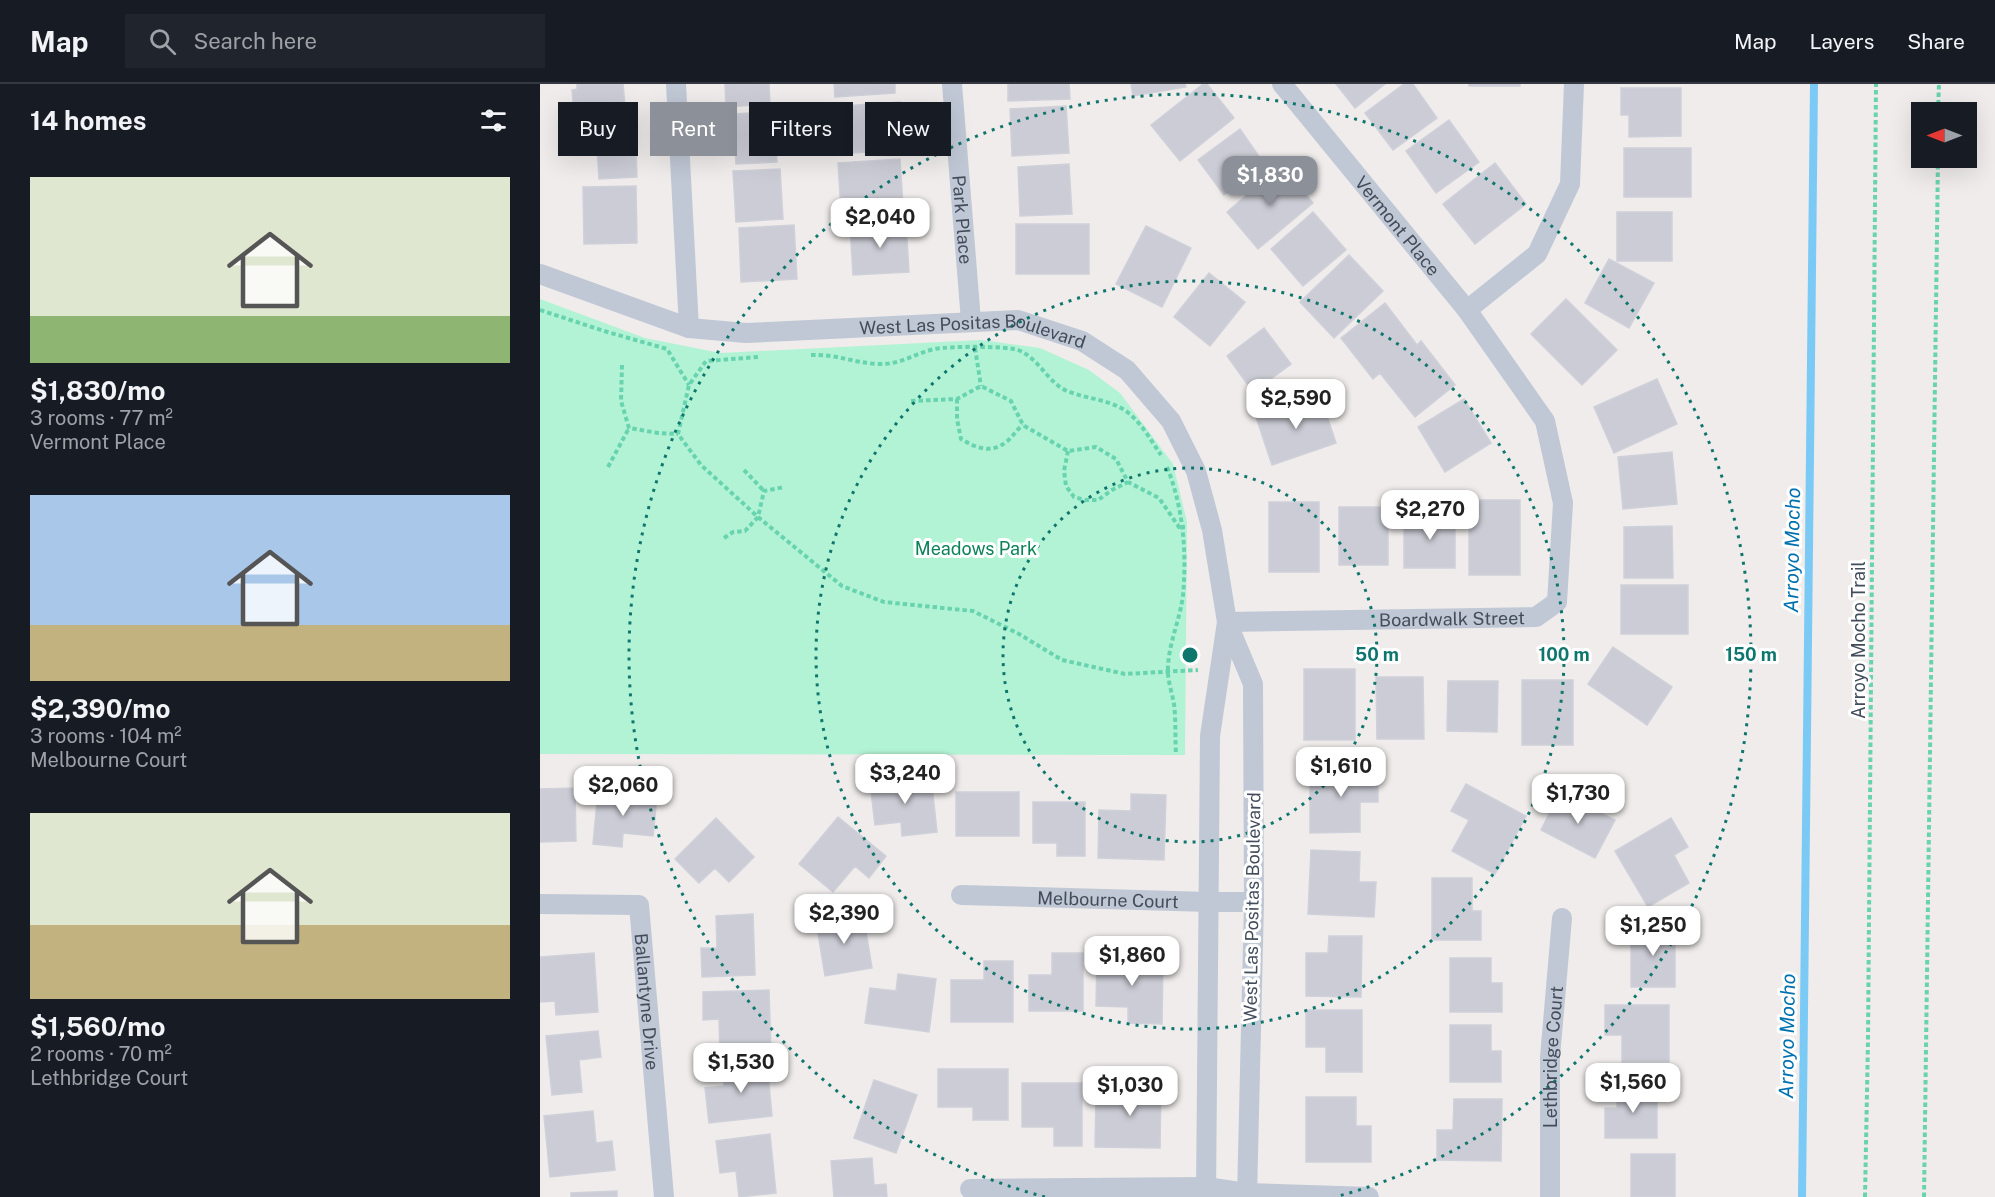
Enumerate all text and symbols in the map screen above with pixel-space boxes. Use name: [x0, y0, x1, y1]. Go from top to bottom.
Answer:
search box: [125, 14, 545, 68]
text: Map: [30, 25, 89, 58]
icon: search: [146, 25, 179, 58]
text: Search here: [194, 28, 317, 54]
text: Map: [1734, 29, 1777, 54]
text: Layers: [1810, 29, 1874, 54]
text: Share: [1907, 29, 1965, 54]
chip: Buy: [558, 102, 638, 156]
chip: Rent: [650, 102, 737, 156]
chip: Filters: [749, 102, 853, 156]
chip: New: [865, 102, 951, 156]
north arrow: [1911, 102, 1977, 168]
map controls: [1911, 102, 1977, 168]
icon: filters: [477, 104, 510, 137]
text: 14 homes: [30, 105, 146, 136]
pin: $1,830: [1221, 156, 1319, 207]
text: $1,830: [1236, 163, 1304, 187]
street label: Vermont Place: [1351, 172, 1445, 280]
street label: Park Place: [949, 174, 977, 265]
pin: $2,040: [831, 198, 929, 249]
text: $2,040: [845, 205, 915, 229]
icon: home: [216, 216, 324, 324]
street label: West Las Positas Boulevard: [859, 310, 1089, 352]
text: $1,830/mo: [30, 375, 166, 406]
pin: $2,590: [1247, 379, 1345, 430]
text: $2,590: [1260, 386, 1332, 410]
text: 3 rooms · 77 m²: [30, 406, 173, 430]
text: Vermont Place: [30, 430, 166, 454]
water label: Arroyo Mocho: [1779, 487, 1805, 613]
pin: $2,270: [1381, 490, 1479, 541]
text: $2,270: [1395, 497, 1465, 521]
icon: home: [216, 534, 324, 642]
park label: Meadows Park: [915, 538, 1037, 559]
street label: Arroyo Mocho Trail: [1848, 561, 1869, 719]
street label: Boardwalk Street: [1379, 607, 1525, 630]
text: 50 m: [1355, 644, 1399, 665]
text: 100 m: [1538, 644, 1590, 665]
text: 150 m: [1725, 644, 1777, 665]
centre of rings: [1180, 645, 1200, 665]
text: $2,390/mo: [30, 693, 171, 724]
text: 3 rooms · 104 m²: [30, 724, 182, 748]
pin: $1,610: [1292, 747, 1390, 798]
text: Melbourne Court: [30, 748, 187, 772]
pin: $3,240: [856, 754, 954, 805]
text: $1,610: [1310, 754, 1372, 778]
text: $3,240: [869, 761, 941, 785]
pin: $2,060: [574, 766, 672, 817]
text: $2,060: [588, 773, 658, 797]
pin: $1,730: [1529, 774, 1627, 825]
text: $1,730: [1546, 781, 1610, 805]
street label: West Las Positas Boulevard: [1239, 792, 1265, 1022]
icon: home: [216, 852, 324, 960]
street label: Melbourne Court: [1037, 887, 1179, 912]
pin: $2,390: [795, 894, 893, 945]
text: $2,390: [808, 901, 880, 925]
pin: $1,250: [1604, 906, 1702, 957]
text: $1,250: [1619, 913, 1687, 937]
street label: Ballantyne Drive: [631, 932, 664, 1071]
pin: $1,860: [1083, 936, 1181, 987]
text: $1,860: [1098, 943, 1166, 967]
water label: Arroyo Mocho: [1774, 973, 1800, 1099]
street label: Lethbridge Court: [1539, 985, 1567, 1128]
text: $1,560/mo: [30, 1011, 166, 1042]
text: 2 rooms · 70 m²: [30, 1042, 172, 1066]
pin: $1,530: [692, 1043, 790, 1094]
text: $1,530: [707, 1050, 775, 1074]
pin: $1,560: [1584, 1063, 1682, 1114]
text: Lethbridge Court: [30, 1066, 188, 1090]
pin: $1,030: [1081, 1066, 1179, 1117]
text: $1,560: [1599, 1070, 1667, 1094]
text: $1,030: [1097, 1073, 1163, 1097]

